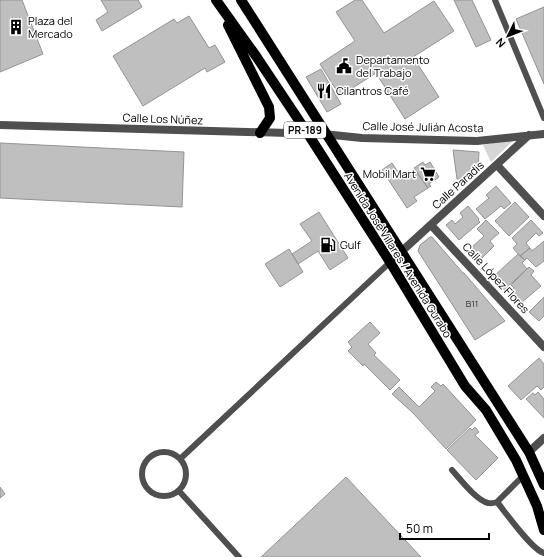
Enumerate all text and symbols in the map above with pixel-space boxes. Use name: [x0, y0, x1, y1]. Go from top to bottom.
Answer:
place label: Plaza del Mercado: [28, 13, 73, 41]
north arrow: [488, 16, 528, 56]
building icon: Plaza del Mercado: [7, 18, 25, 36]
text: N: [492, 35, 509, 51]
place label: Departamento del Trabajo: [356, 52, 430, 80]
public building icon: Departamento del Trabajo: [335, 57, 353, 75]
restaurant icon: Cilantros Café: [315, 82, 333, 100]
place label: Cilantros Café: [336, 83, 409, 98]
street label: Calle Los Núñez: [122, 110, 204, 127]
street label: Calle José Julián Acosta: [362, 118, 484, 135]
road number: PR-189: [284, 122, 326, 138]
street label: Calle Paradis: [429, 157, 487, 212]
supermarket icon: Mobil Mart: [419, 165, 437, 183]
place label: Mobil Mart: [363, 166, 416, 181]
street label: Avenida José Villares / Avenida Gurabo: [341, 169, 456, 341]
fuel station icon: Gulf: [319, 236, 337, 254]
place label: Gulf: [340, 237, 361, 252]
street label: Calle López Flores: [460, 239, 533, 316]
house number: B11: [466, 297, 478, 310]
scale bar: [400, 515, 489, 541]
text: 50 m: [406, 520, 433, 537]

